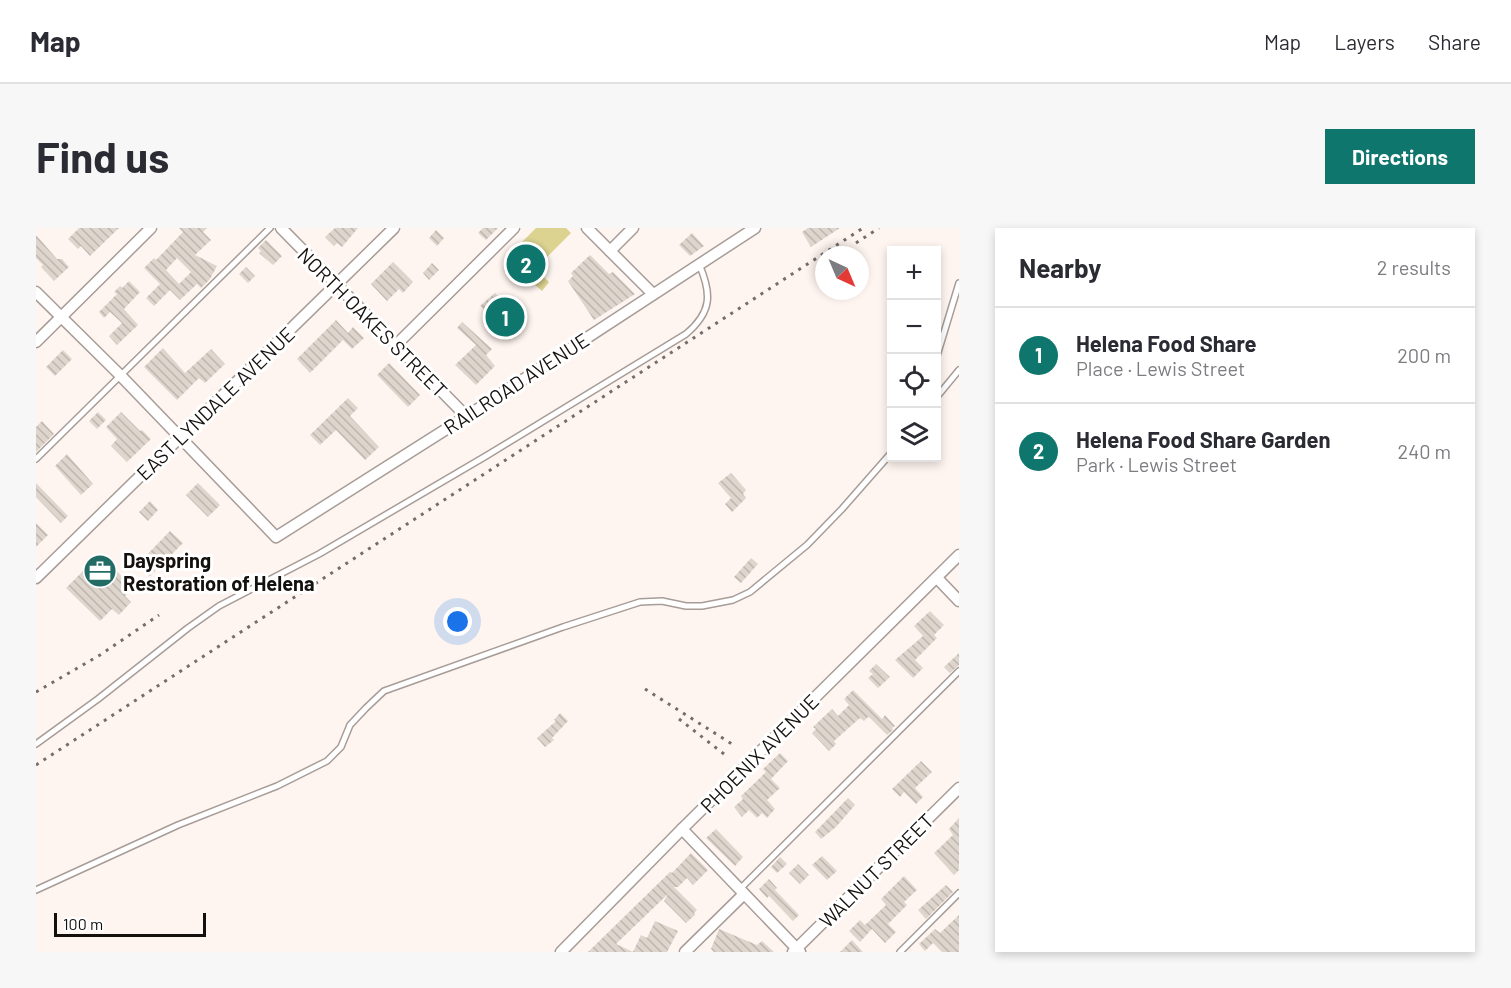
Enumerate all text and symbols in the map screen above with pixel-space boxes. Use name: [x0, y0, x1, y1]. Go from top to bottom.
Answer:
text: Map: [30, 24, 81, 58]
text: Map: [1264, 29, 1301, 54]
text: Layers: [1334, 29, 1395, 54]
text: Share: [1428, 29, 1481, 54]
button: Directions: [1325, 129, 1475, 184]
text: Find us: [36, 131, 169, 181]
street label: NORTH OAKES STREET: [293, 242, 453, 402]
pin: 2: [506, 242, 546, 286]
north arrow: [815, 246, 869, 300]
map controls: [887, 246, 941, 462]
button: +: [887, 246, 941, 300]
text: Nearby: [1019, 252, 1101, 283]
text: 2 results: [1377, 255, 1451, 279]
pin: 1: [486, 294, 524, 340]
button: −: [887, 300, 941, 354]
street label: EAST LYNDALE AVENUE: [131, 321, 299, 485]
street label: RAILROAD AVENUE: [439, 327, 593, 439]
text: Helena Food Share: [1076, 330, 1257, 356]
text: 1: [1035, 343, 1042, 367]
text: 200 m: [1397, 343, 1451, 367]
button: locate: [887, 354, 941, 408]
text: Place · Lewis Street: [1076, 356, 1245, 380]
button: layers: [887, 408, 941, 462]
text: Helena Food Share Garden: [1076, 426, 1331, 452]
text: 2: [1033, 439, 1044, 463]
text: 240 m: [1397, 439, 1451, 463]
text: Park · Lewis Street: [1076, 452, 1237, 476]
place label: Dayspring Restoration of Helena: [123, 548, 315, 595]
office icon: Dayspring Restoration of Helena: [82, 553, 118, 589]
your location: [443, 607, 472, 636]
street label: PHOENIX AVENUE: [695, 689, 823, 817]
street label: WALNUT STREET: [814, 808, 938, 932]
scale bar: [54, 910, 206, 938]
text: 100 m: [63, 914, 103, 933]

